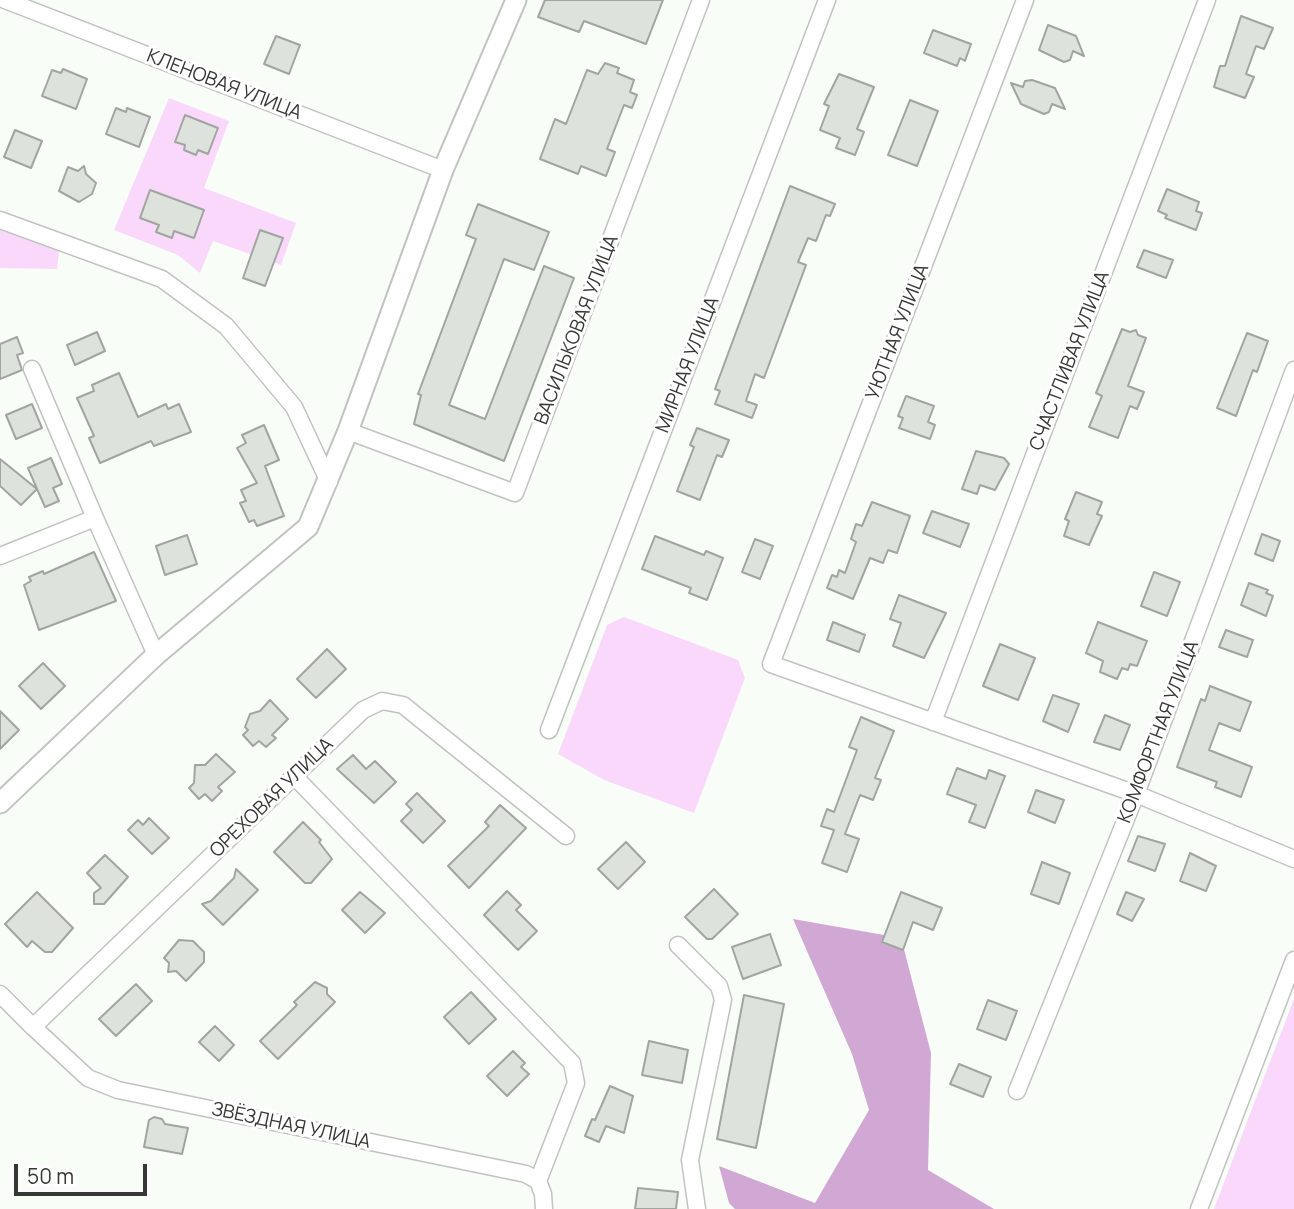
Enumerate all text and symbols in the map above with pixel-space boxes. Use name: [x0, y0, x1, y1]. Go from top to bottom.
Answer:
street label: КЛЕНОВАЯ УЛИЦА: [143, 45, 305, 125]
street label: ВАСИЛЬКОВАЯ УЛИЦА: [530, 232, 624, 428]
street label: УЮТНАЯ УЛИЦА: [862, 261, 934, 403]
street label: СЧАСТЛИВАЯ УЛИЦА: [1025, 268, 1115, 454]
street label: МИРНАЯ УЛИЦА: [652, 294, 724, 436]
street label: КОМФОРТНАЯ УЛИЦА: [1114, 638, 1204, 826]
street label: ОРЕХОВАЯ УЛИЦА: [206, 733, 338, 863]
street label: ЗВЁЗДНАЯ УЛИЦА: [209, 1098, 373, 1154]
scale bar: [18, 1150, 150, 1194]
text: 50 m: [27, 1162, 74, 1190]

